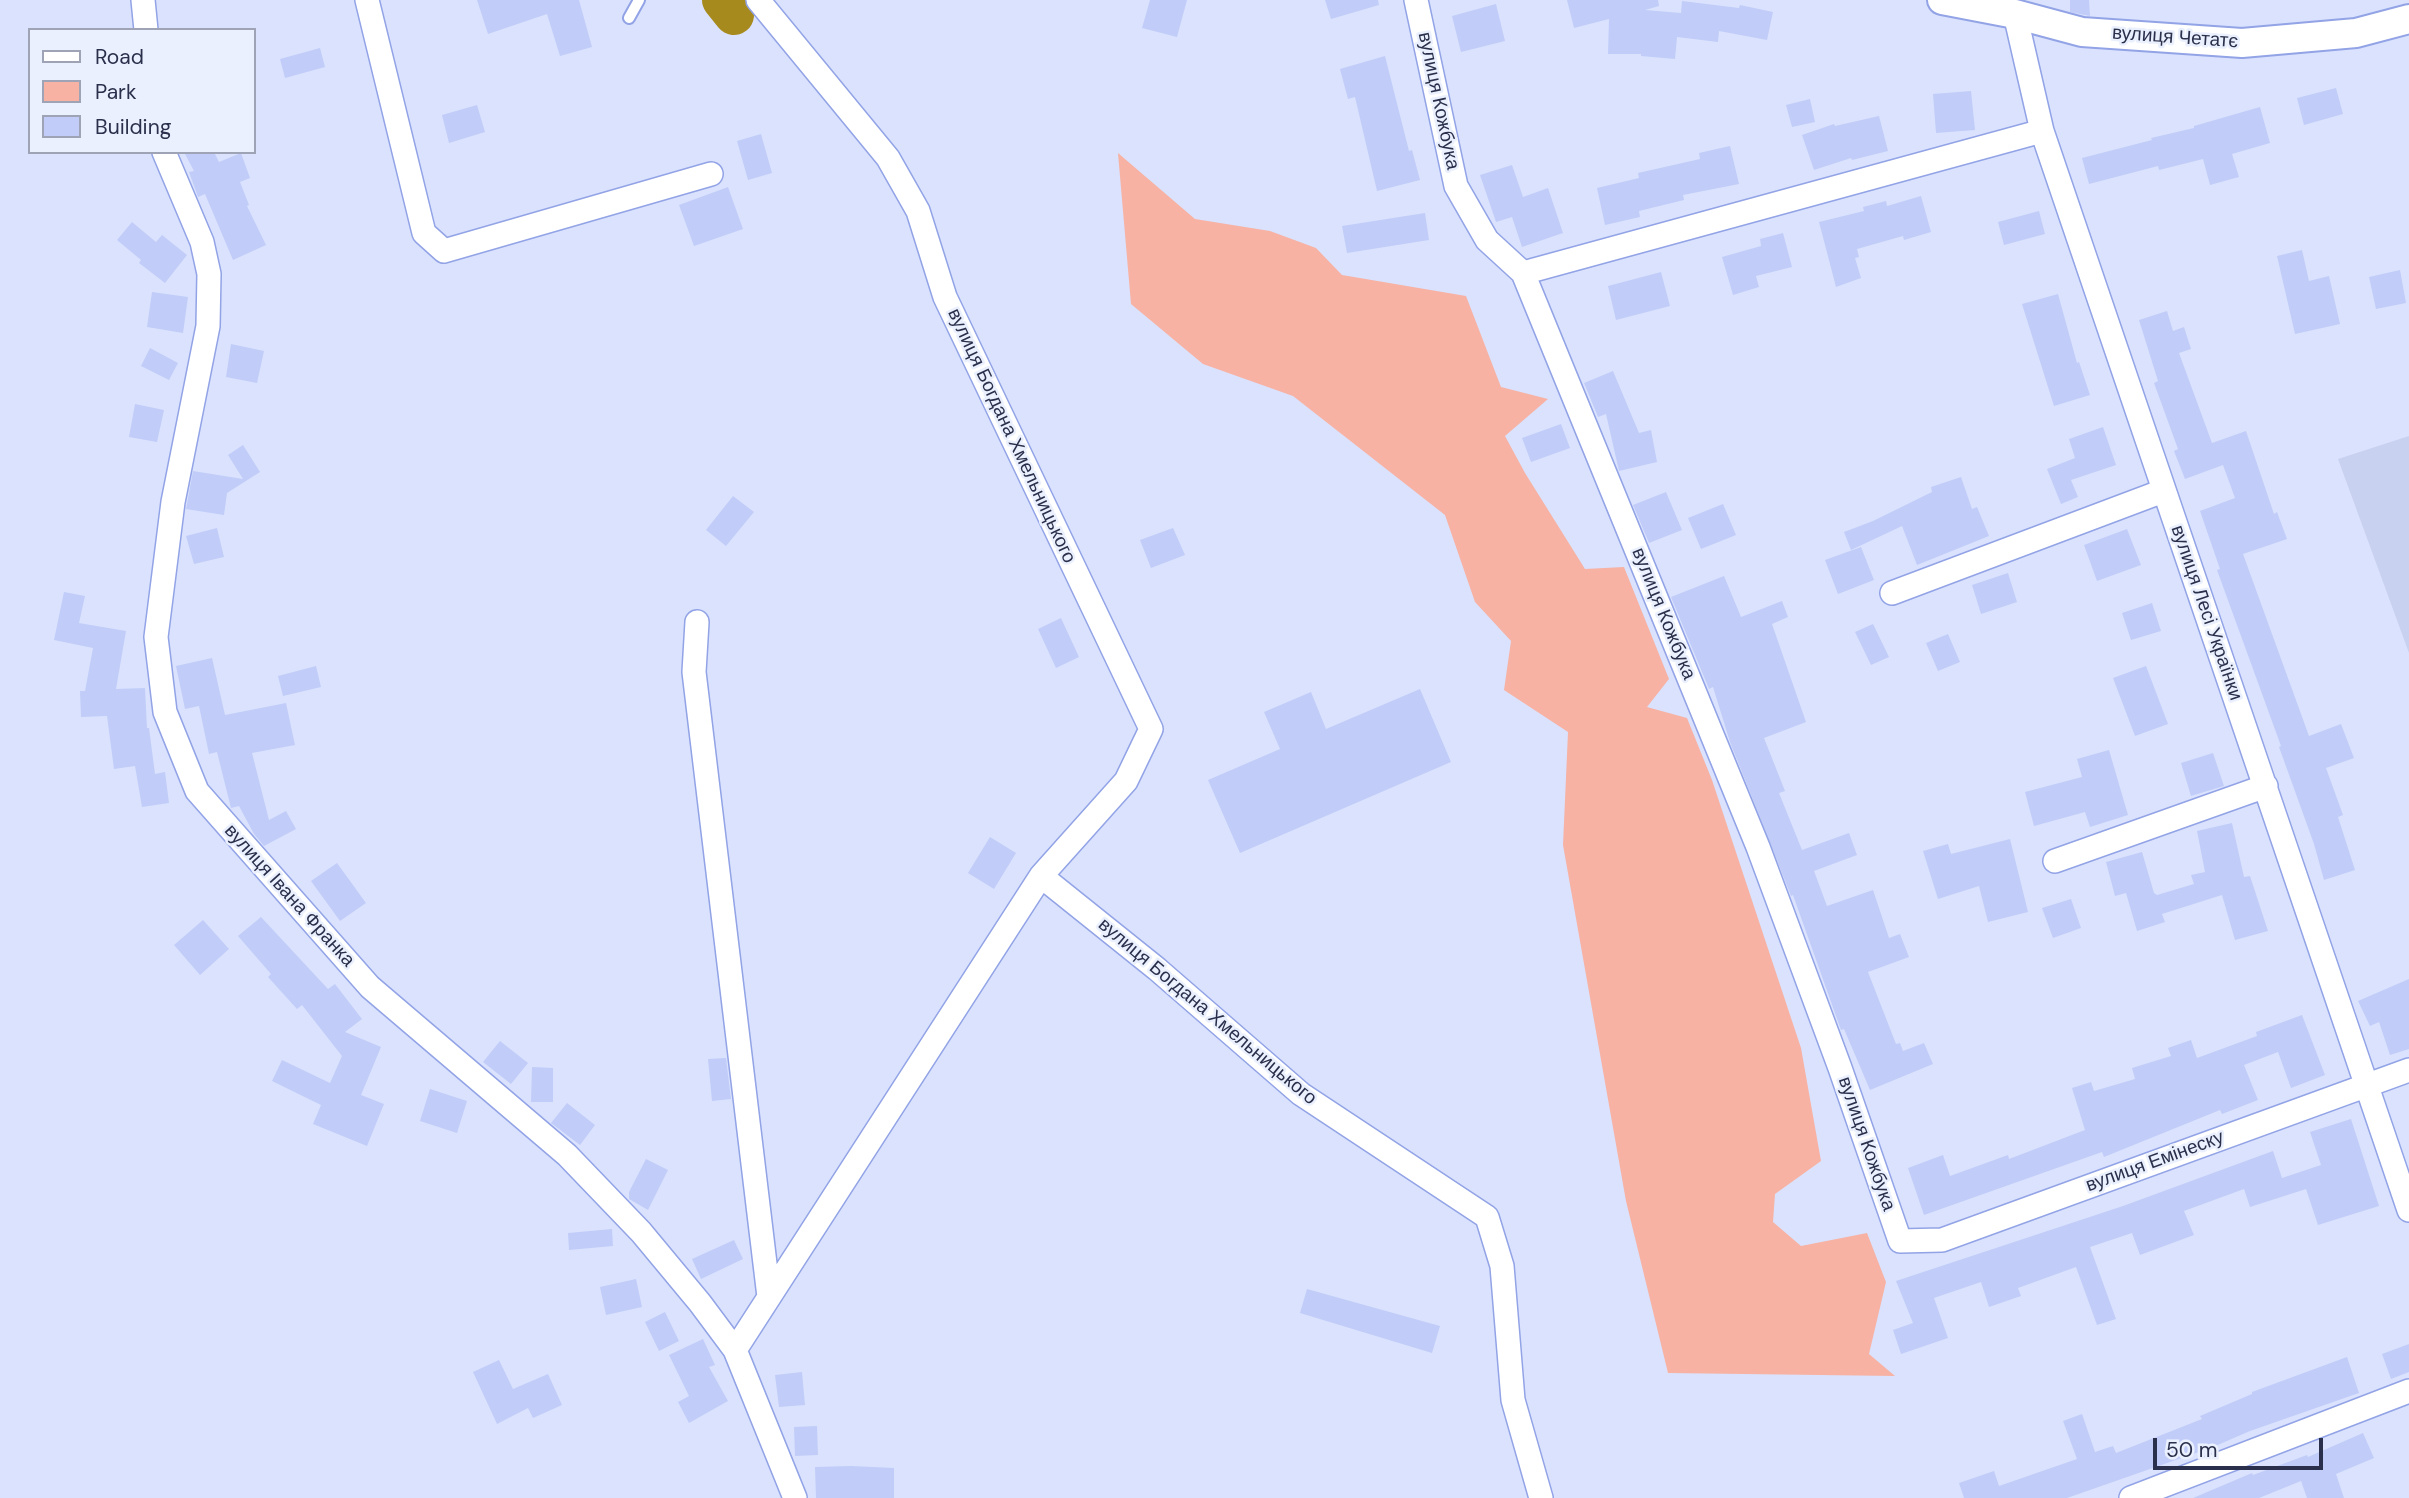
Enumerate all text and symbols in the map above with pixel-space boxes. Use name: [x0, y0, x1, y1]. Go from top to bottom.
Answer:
street label: вулиця Четатє: [2111, 22, 2239, 54]
legend: [28, 28, 256, 154]
street label: вулиця Кожбука: [1412, 30, 1464, 172]
text: Road: [95, 43, 144, 71]
text: Park: [95, 78, 136, 106]
text: Building: [95, 113, 171, 141]
street label: вулиця Богдана Хмельницького: [942, 305, 1080, 567]
street label: вулиця Лесі Українки: [2165, 522, 2247, 704]
street label: вулиця Кожбука: [1626, 545, 1700, 683]
street label: вулиця Івана Франка: [219, 820, 359, 972]
street label: вулиця Богдана Хмельницького: [1093, 914, 1321, 1110]
street label: вулиця Кожбука: [1832, 1074, 1900, 1214]
street label: вулиця Емінеску: [2083, 1126, 2227, 1198]
scale bar: [2157, 1424, 2327, 1468]
text: 50 m: [2166, 1436, 2217, 1464]

